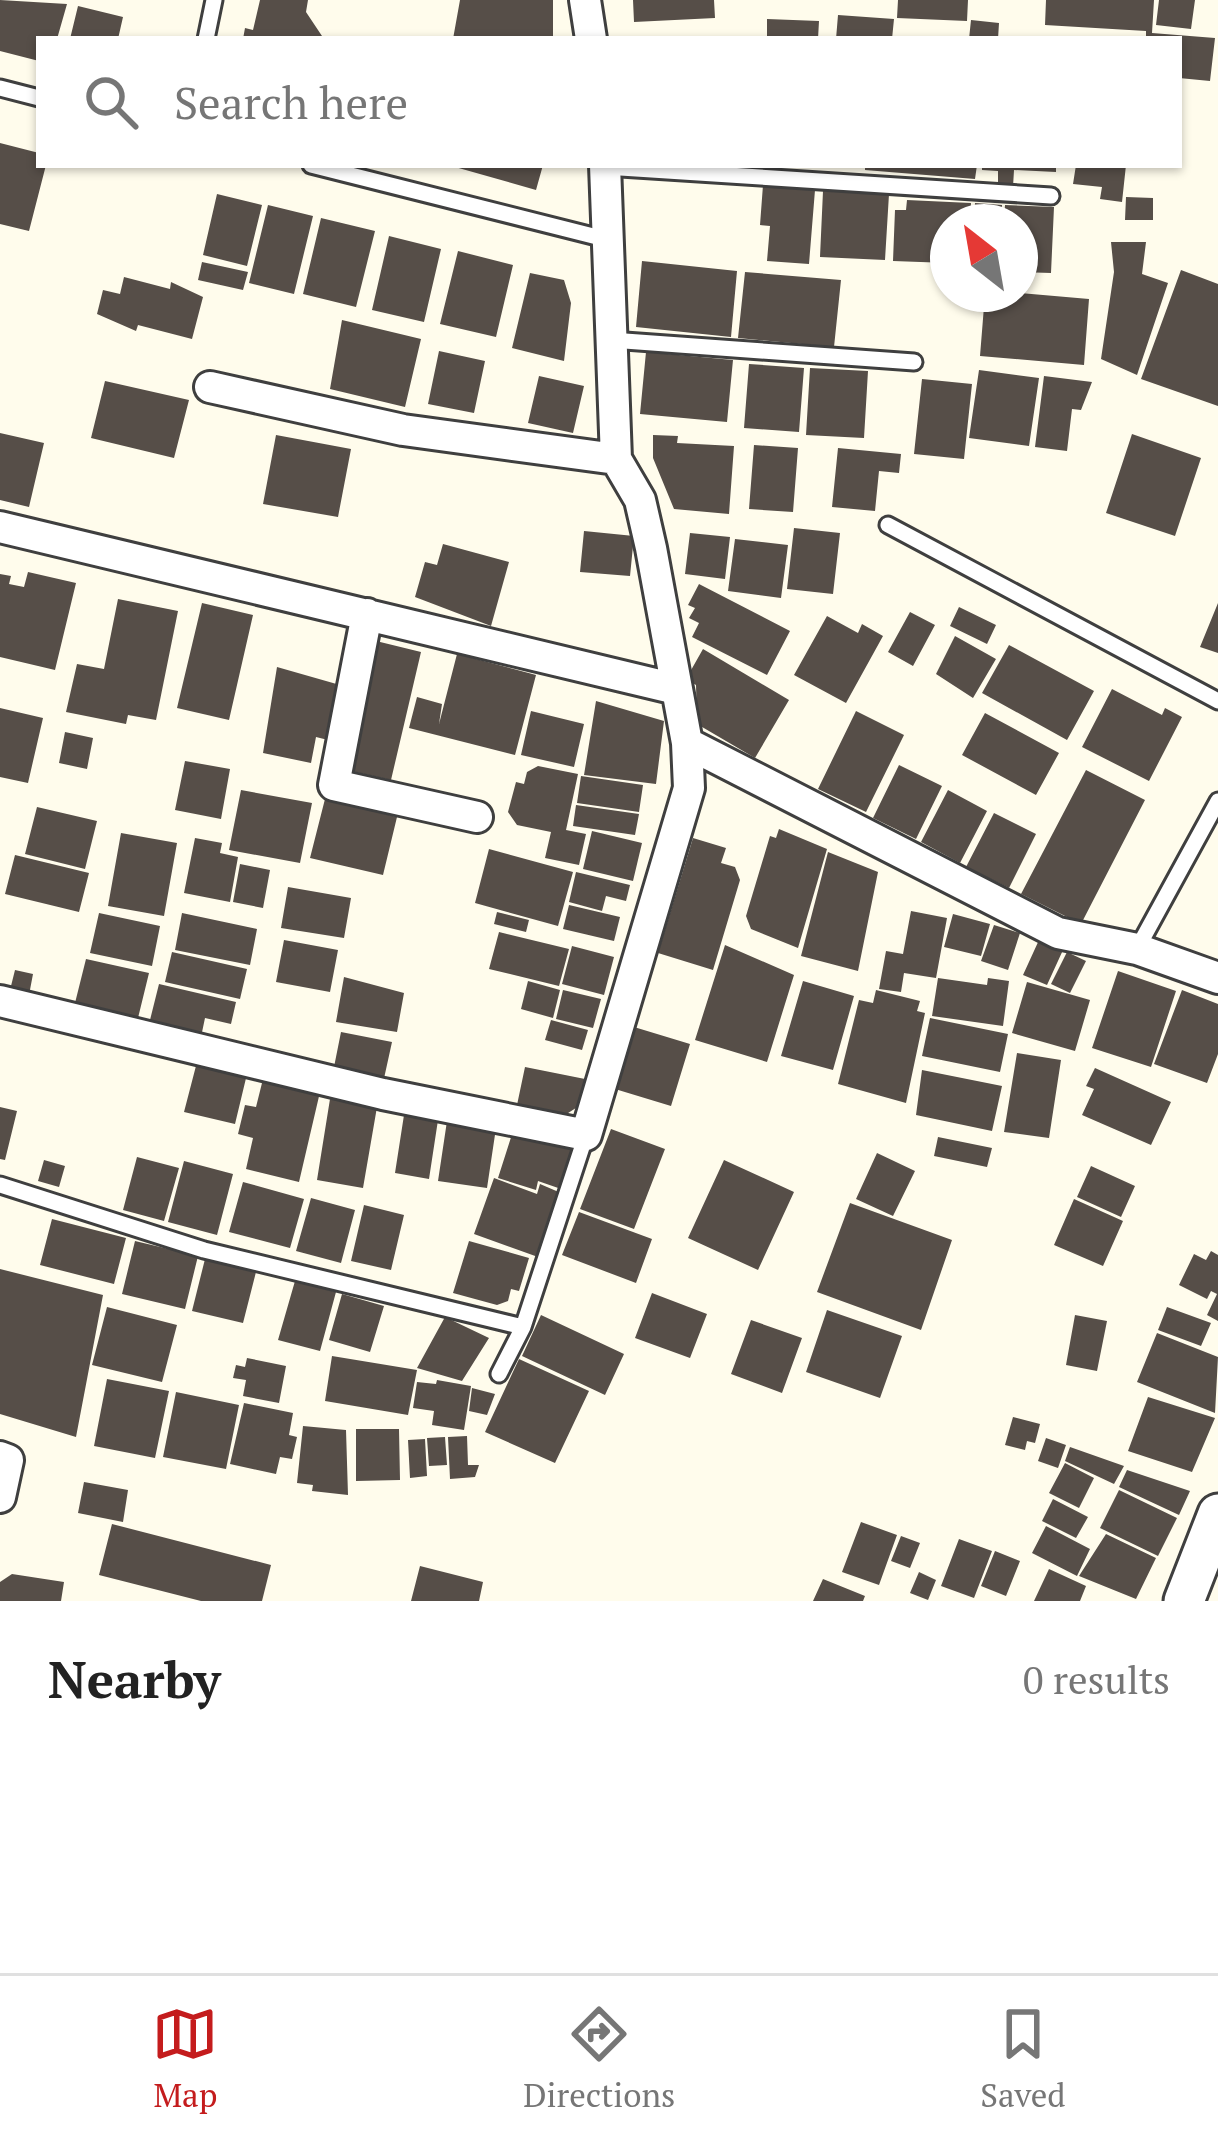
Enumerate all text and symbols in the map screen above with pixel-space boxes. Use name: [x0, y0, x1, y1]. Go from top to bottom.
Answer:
search box: [36, 36, 1182, 168]
icon: search: [78, 69, 144, 135]
text: Search here: [174, 72, 408, 132]
north arrow: [930, 204, 1038, 312]
text: Nearby: [48, 1645, 221, 1713]
text: 0 results: [1023, 1653, 1170, 1705]
tab: Map: [152, 2001, 218, 2116]
tab: Directions: [523, 2001, 675, 2116]
tab: Saved: [980, 2001, 1066, 2116]

